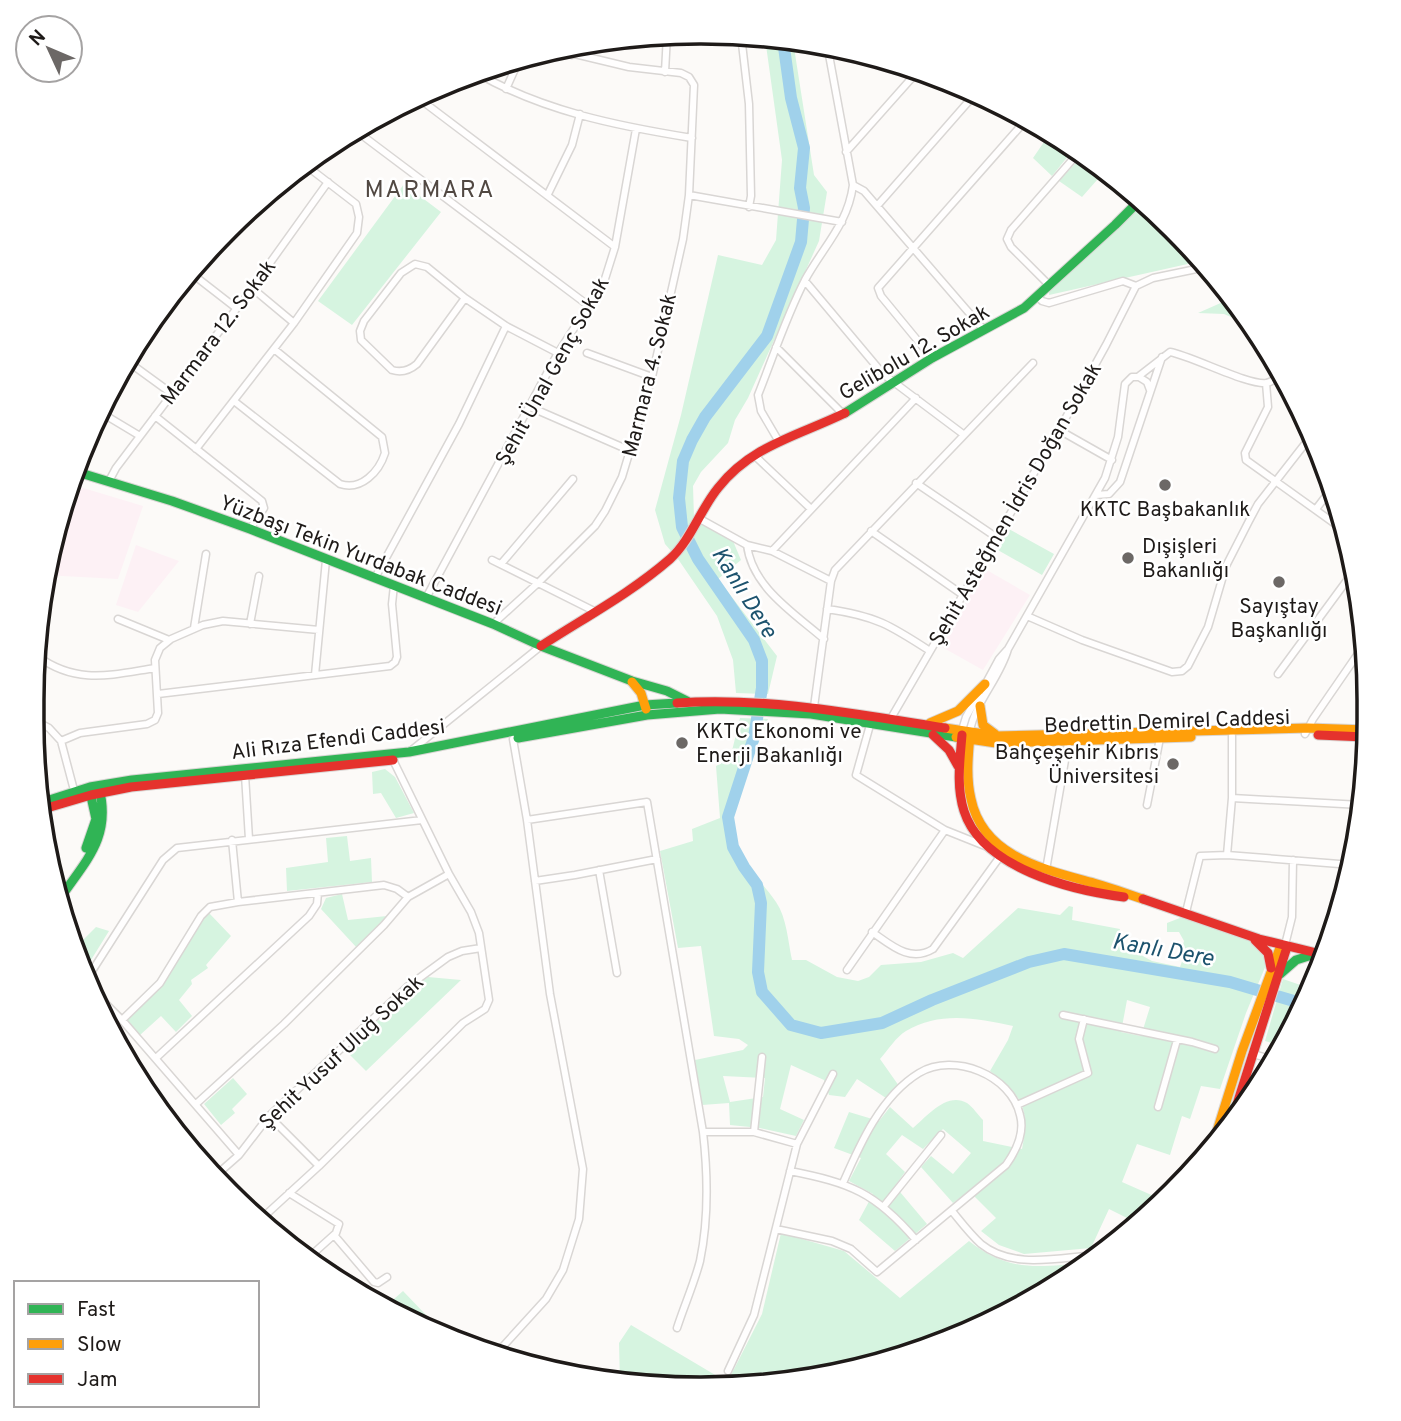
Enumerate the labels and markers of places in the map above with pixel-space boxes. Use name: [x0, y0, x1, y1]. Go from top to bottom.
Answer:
marker: KKTC Başbakanlık: [1157, 477, 1173, 493]
place label: KKTC Başbakanlık: [1080, 497, 1250, 524]
place label: Dışişleri Bakanlığı: [1142, 534, 1229, 585]
marker: Dışişleri Bakanlığı: [1120, 550, 1136, 566]
marker: Sayıştay Başkanlığı: [1271, 574, 1287, 590]
place label: Sayıştay Başkanlığı: [1231, 594, 1327, 645]
place label: KKTC Ekonomi ve Enerji Bakanlığı: [696, 719, 861, 770]
marker: KKTC Ekonomi ve Enerji Bakanlığı: [674, 735, 690, 751]
place label: Bahçeşehir Kıbrıs Üniversitesi: [995, 740, 1159, 791]
marker: Bahçeşehir Kıbrıs Üniversitesi: [1165, 756, 1181, 772]

